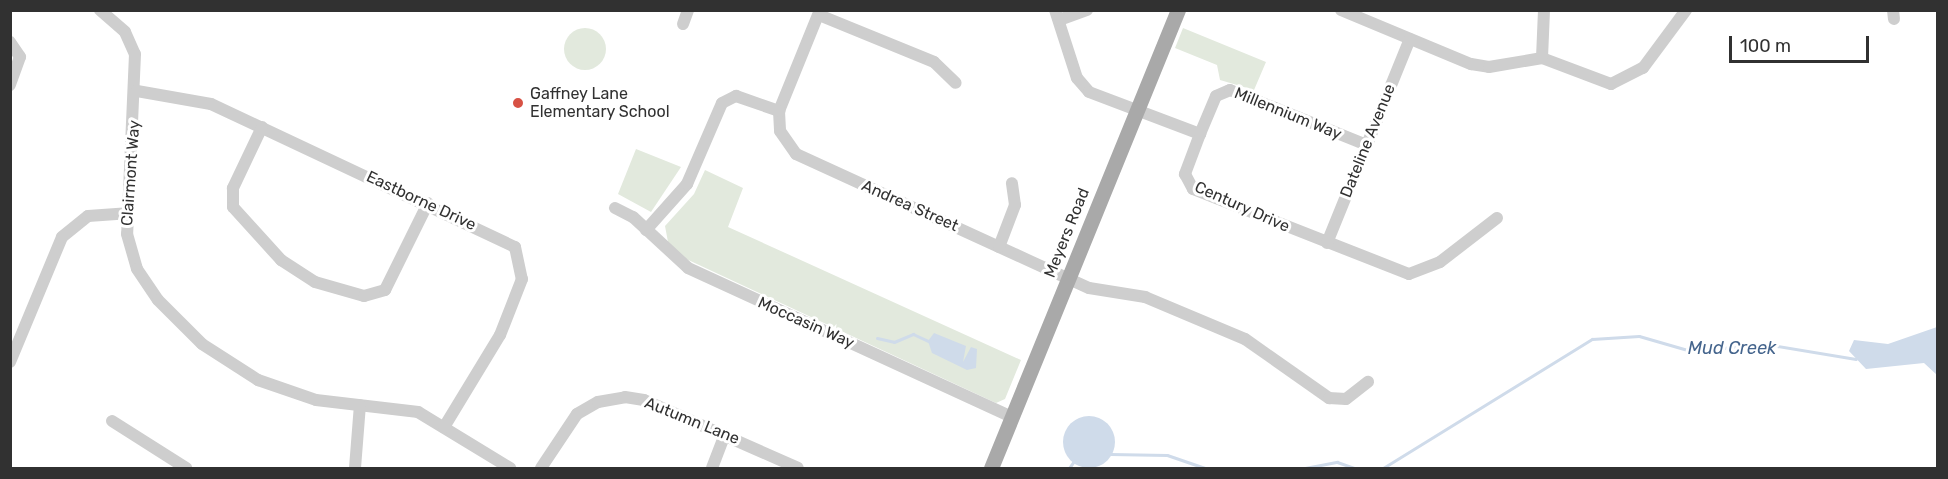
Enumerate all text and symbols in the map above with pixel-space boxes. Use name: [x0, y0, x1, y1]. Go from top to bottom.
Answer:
scale bar: [1732, 24, 1872, 62]
text: 100 m: [1740, 35, 1791, 57]
street label: Dateline Avenue: [1336, 81, 1400, 201]
place label: Gaffney Lane Elementary School: [530, 84, 670, 122]
street label: Millennium Way: [1231, 84, 1345, 144]
marker: Gaffney Lane Elementary School: [511, 96, 525, 110]
street label: Clairmont Way: [118, 119, 144, 227]
street label: Eastborne Drive: [363, 167, 479, 235]
street label: Andrea Street: [859, 176, 961, 236]
street label: Century Drive: [1191, 177, 1293, 237]
street label: Meyers Road: [1040, 185, 1094, 281]
street label: Moccasin Way: [755, 293, 857, 353]
water label: Mud Creek: [1688, 337, 1776, 359]
street label: Autumn Lane: [642, 393, 742, 449]

